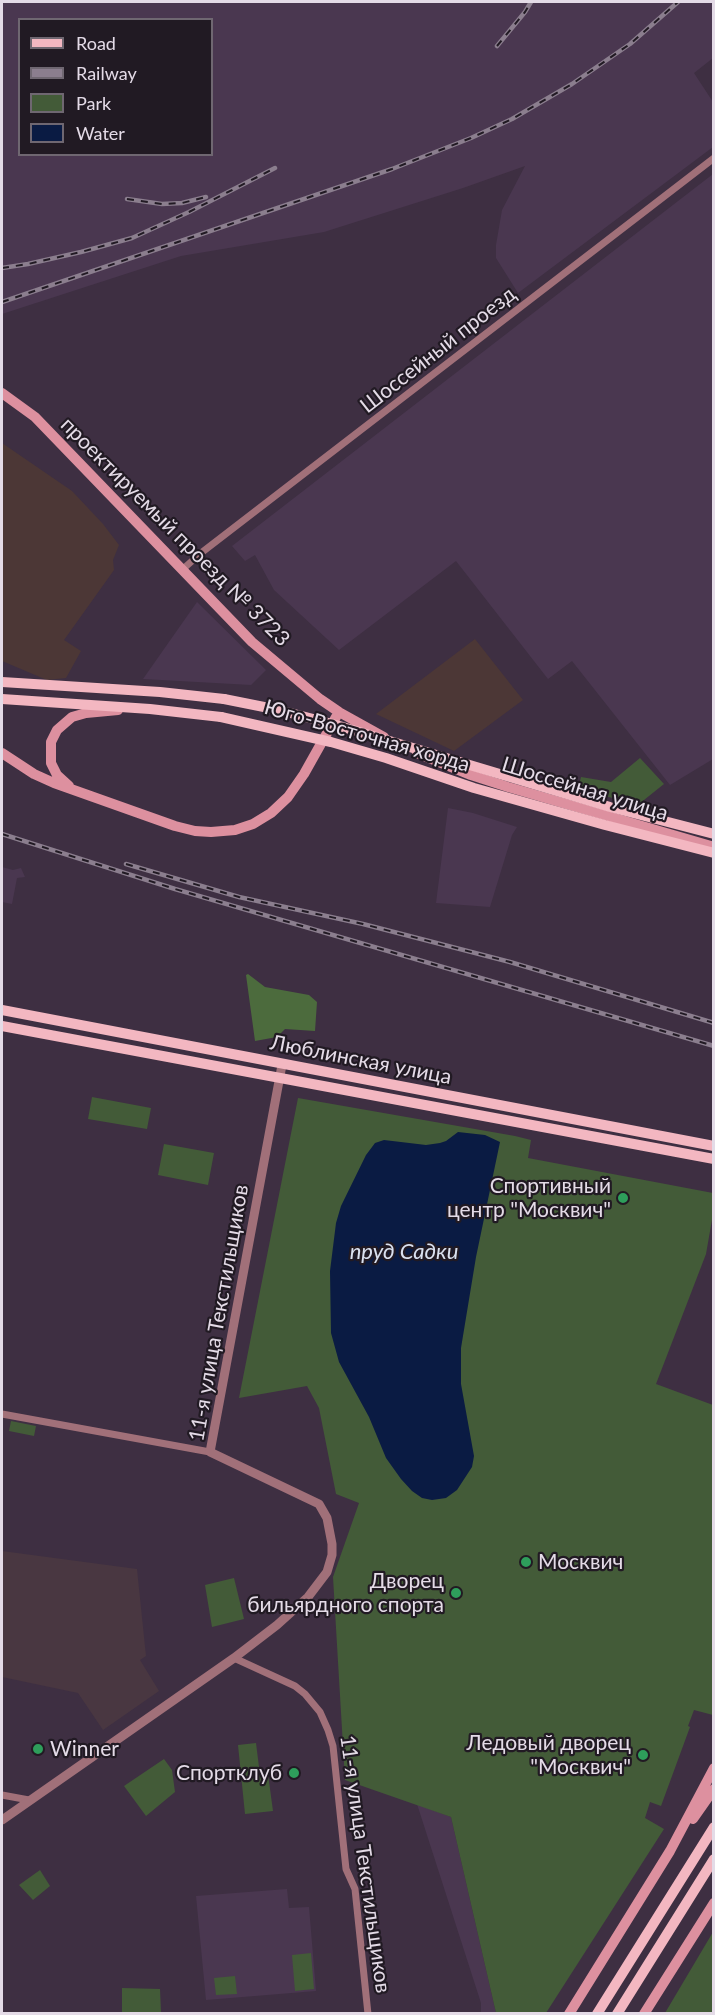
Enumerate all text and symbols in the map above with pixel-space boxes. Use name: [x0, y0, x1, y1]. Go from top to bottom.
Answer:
legend: [18, 18, 213, 156]
text: Road: [76, 32, 116, 54]
text: Railway: [76, 62, 137, 84]
text: Park: [76, 92, 111, 114]
text: Water: [76, 122, 125, 144]
street label: Шоссейный проезд: [355, 281, 521, 419]
street label: проектируемый проезд № 3723: [55, 412, 295, 652]
street label: Юго-Восточная хорда: [261, 695, 473, 777]
street label: Шоссейная улица: [499, 752, 671, 826]
street label: Люблинская улица: [268, 1030, 454, 1090]
place label: Спортивный центр "Москвич": [447, 1173, 611, 1223]
street label: 11-я улица Текстильщиков: [184, 1183, 254, 1443]
marker: Спортивный центр "Москвич": [616, 1191, 630, 1205]
water label: пруд Садки: [350, 1239, 458, 1265]
place label: Москвич: [538, 1549, 623, 1575]
marker: Москвич: [519, 1555, 533, 1569]
place label: Дворец бильярдного спорта: [247, 1568, 444, 1618]
marker: Дворец бильярдного спорта: [449, 1586, 463, 1600]
place label: Ледовый дворец "Москвич": [466, 1730, 631, 1780]
street label: 11-я улица Текстильщиков: [334, 1733, 396, 1995]
place label: Winner: [50, 1736, 119, 1762]
marker: Winner: [31, 1742, 45, 1756]
marker: Ледовый дворец "Москвич": [636, 1748, 650, 1762]
place label: Спортклуб: [176, 1760, 282, 1786]
marker: Спортклуб: [287, 1766, 301, 1780]

